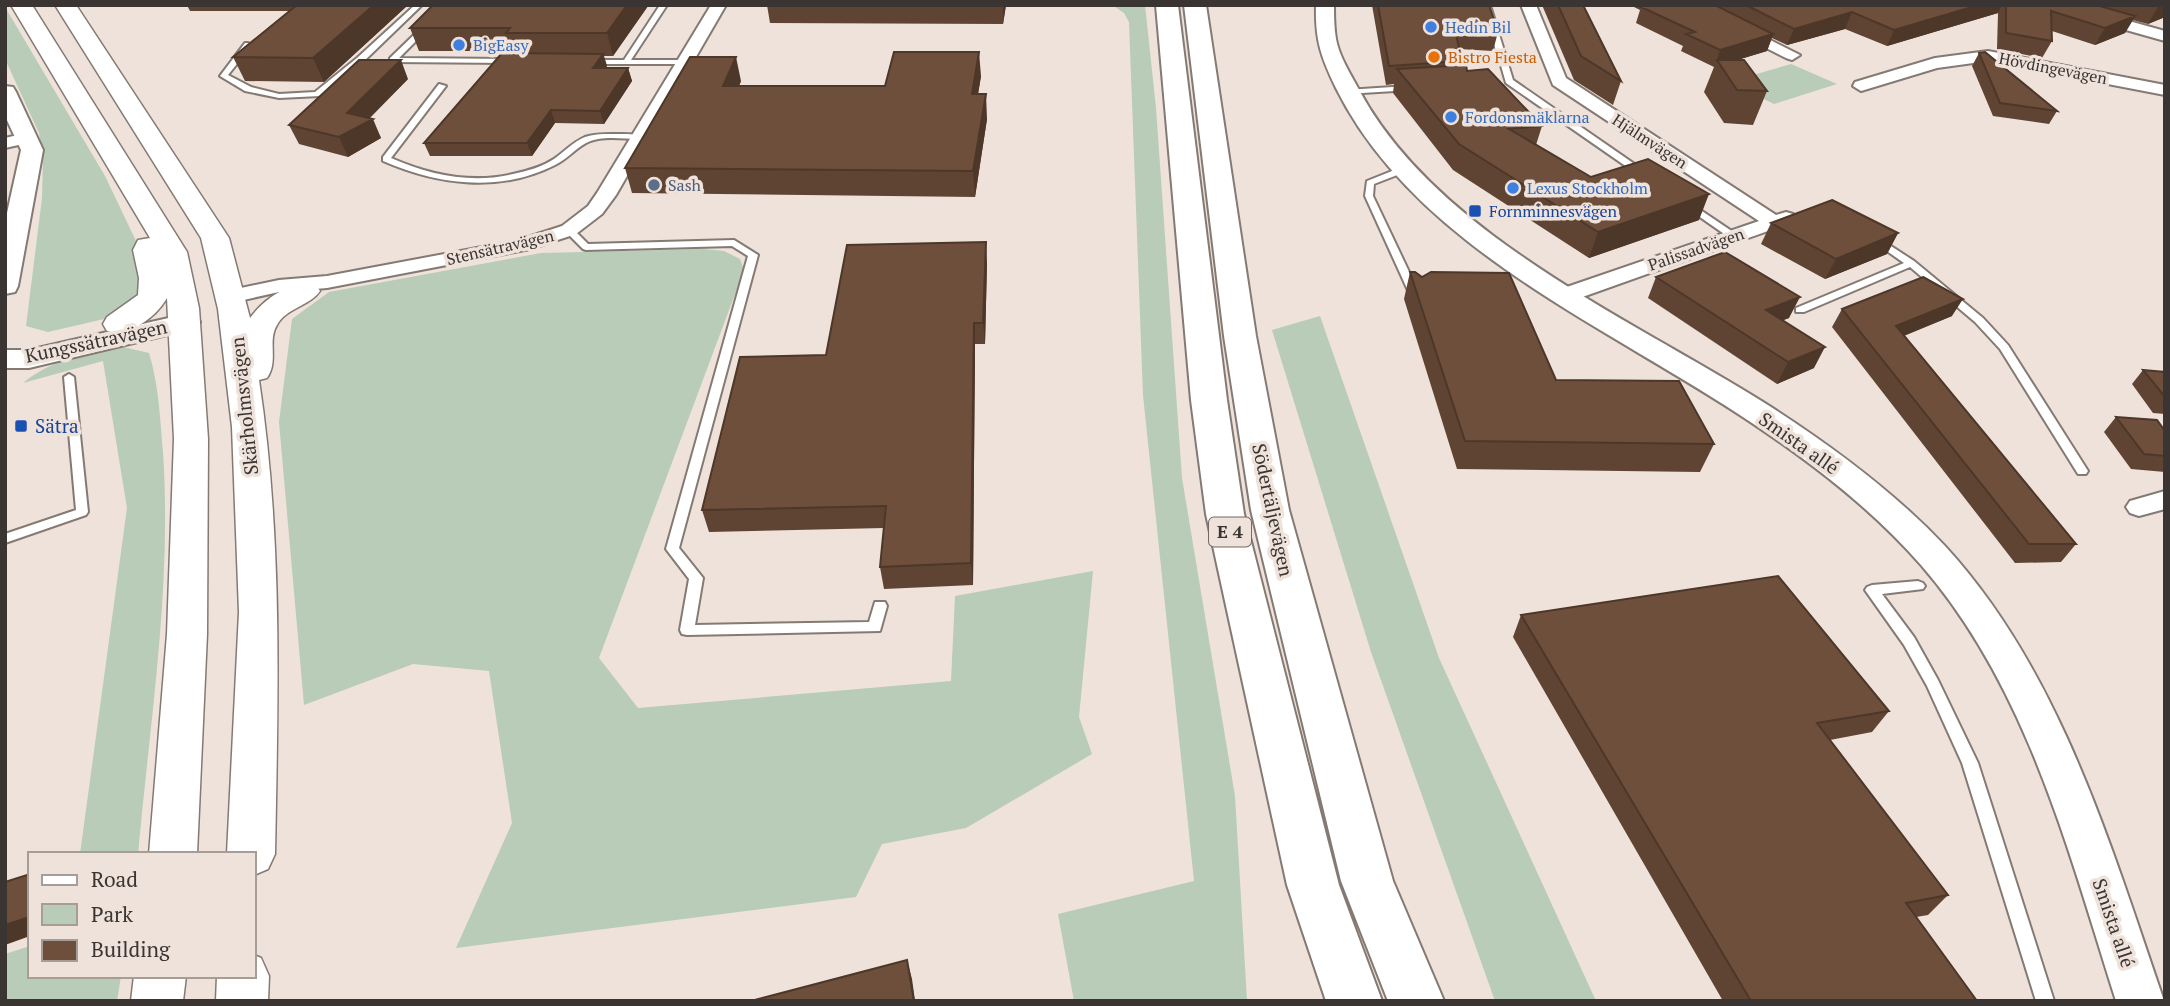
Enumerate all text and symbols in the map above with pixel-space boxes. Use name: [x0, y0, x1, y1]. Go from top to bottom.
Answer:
place label: Hedin Bil: [1445, 16, 1511, 38]
marker: Hedin Bil: [1423, 19, 1439, 35]
place label: BigEasy: [473, 34, 529, 56]
marker: BigEasy: [451, 37, 467, 53]
place label: Bistro Fiesta: [1448, 46, 1537, 68]
street label: Hövdingevägen: [1997, 47, 2110, 89]
marker: Bistro Fiesta: [1426, 49, 1442, 65]
place label: Fordonsmäklarna: [1465, 106, 1590, 128]
marker: Fordonsmäklarna: [1443, 109, 1459, 125]
street label: Hjälmvägen: [1608, 109, 1692, 174]
place label: Sash: [668, 174, 702, 196]
marker: Sash: [646, 177, 662, 193]
place label: Lexus Stockholm: [1527, 177, 1648, 199]
marker: Lexus Stockholm: [1505, 180, 1521, 196]
place label: Fornminnesvägen: [1489, 200, 1617, 222]
marker: Fornminnesvägen: [1467, 203, 1483, 219]
street label: Palissadvägen: [1645, 222, 1747, 276]
street label: Stensätravägen: [444, 224, 556, 270]
street label: Kungssätravägen: [23, 313, 169, 368]
street label: Skärholmsvägen: [224, 336, 263, 476]
street label: Smista allé: [1754, 406, 1844, 479]
place label: Sätra: [35, 413, 79, 438]
marker: Sätra: [13, 418, 29, 434]
street label: Södertäljevägen: [1247, 441, 1300, 579]
road number: E 4: [1209, 518, 1251, 546]
legend: [28, 852, 256, 978]
text: Road: [91, 865, 138, 893]
street label: Smista allé: [2088, 875, 2141, 971]
text: Park: [91, 900, 133, 928]
text: Building: [91, 935, 171, 963]

